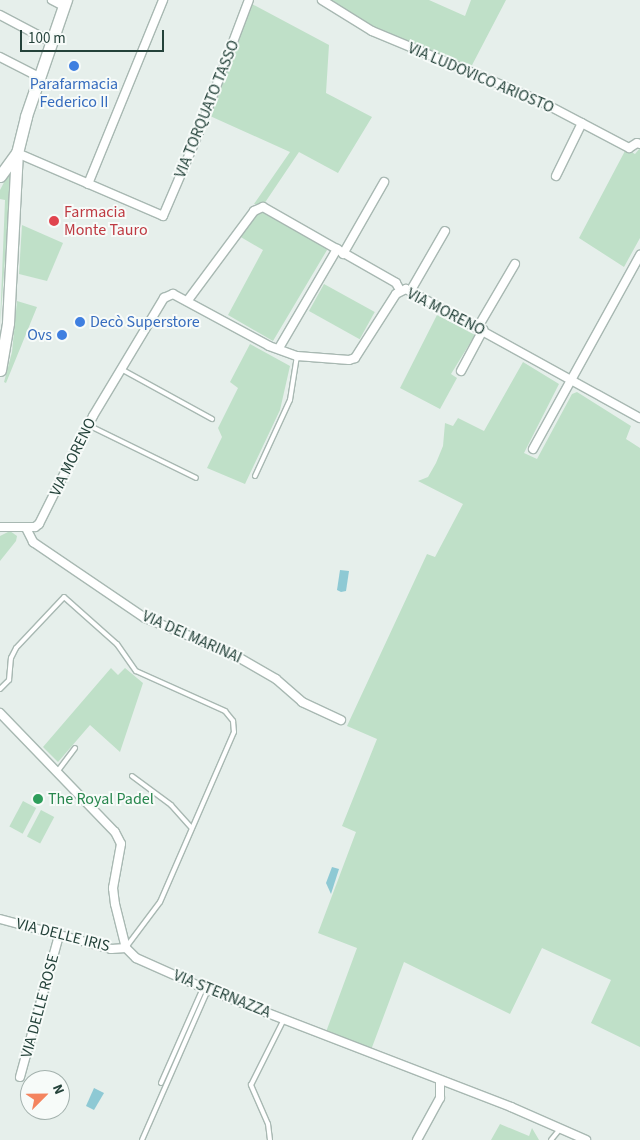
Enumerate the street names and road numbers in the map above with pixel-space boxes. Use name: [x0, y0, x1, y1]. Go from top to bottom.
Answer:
street label: VIA TORQUATO TASSO: [171, 37, 243, 181]
street label: VIA LUDOVICO ARIOSTO: [405, 39, 557, 117]
street label: VIA MORENO: [404, 284, 488, 340]
street label: VIA MORENO: [46, 415, 100, 499]
street label: VIA DEI MARINAI: [139, 606, 245, 668]
street label: VIA DELLE IRIS: [14, 914, 112, 956]
street label: VIA DELLE ROSE: [17, 952, 63, 1060]
street label: VIA STERNAZZA: [171, 966, 273, 1022]

